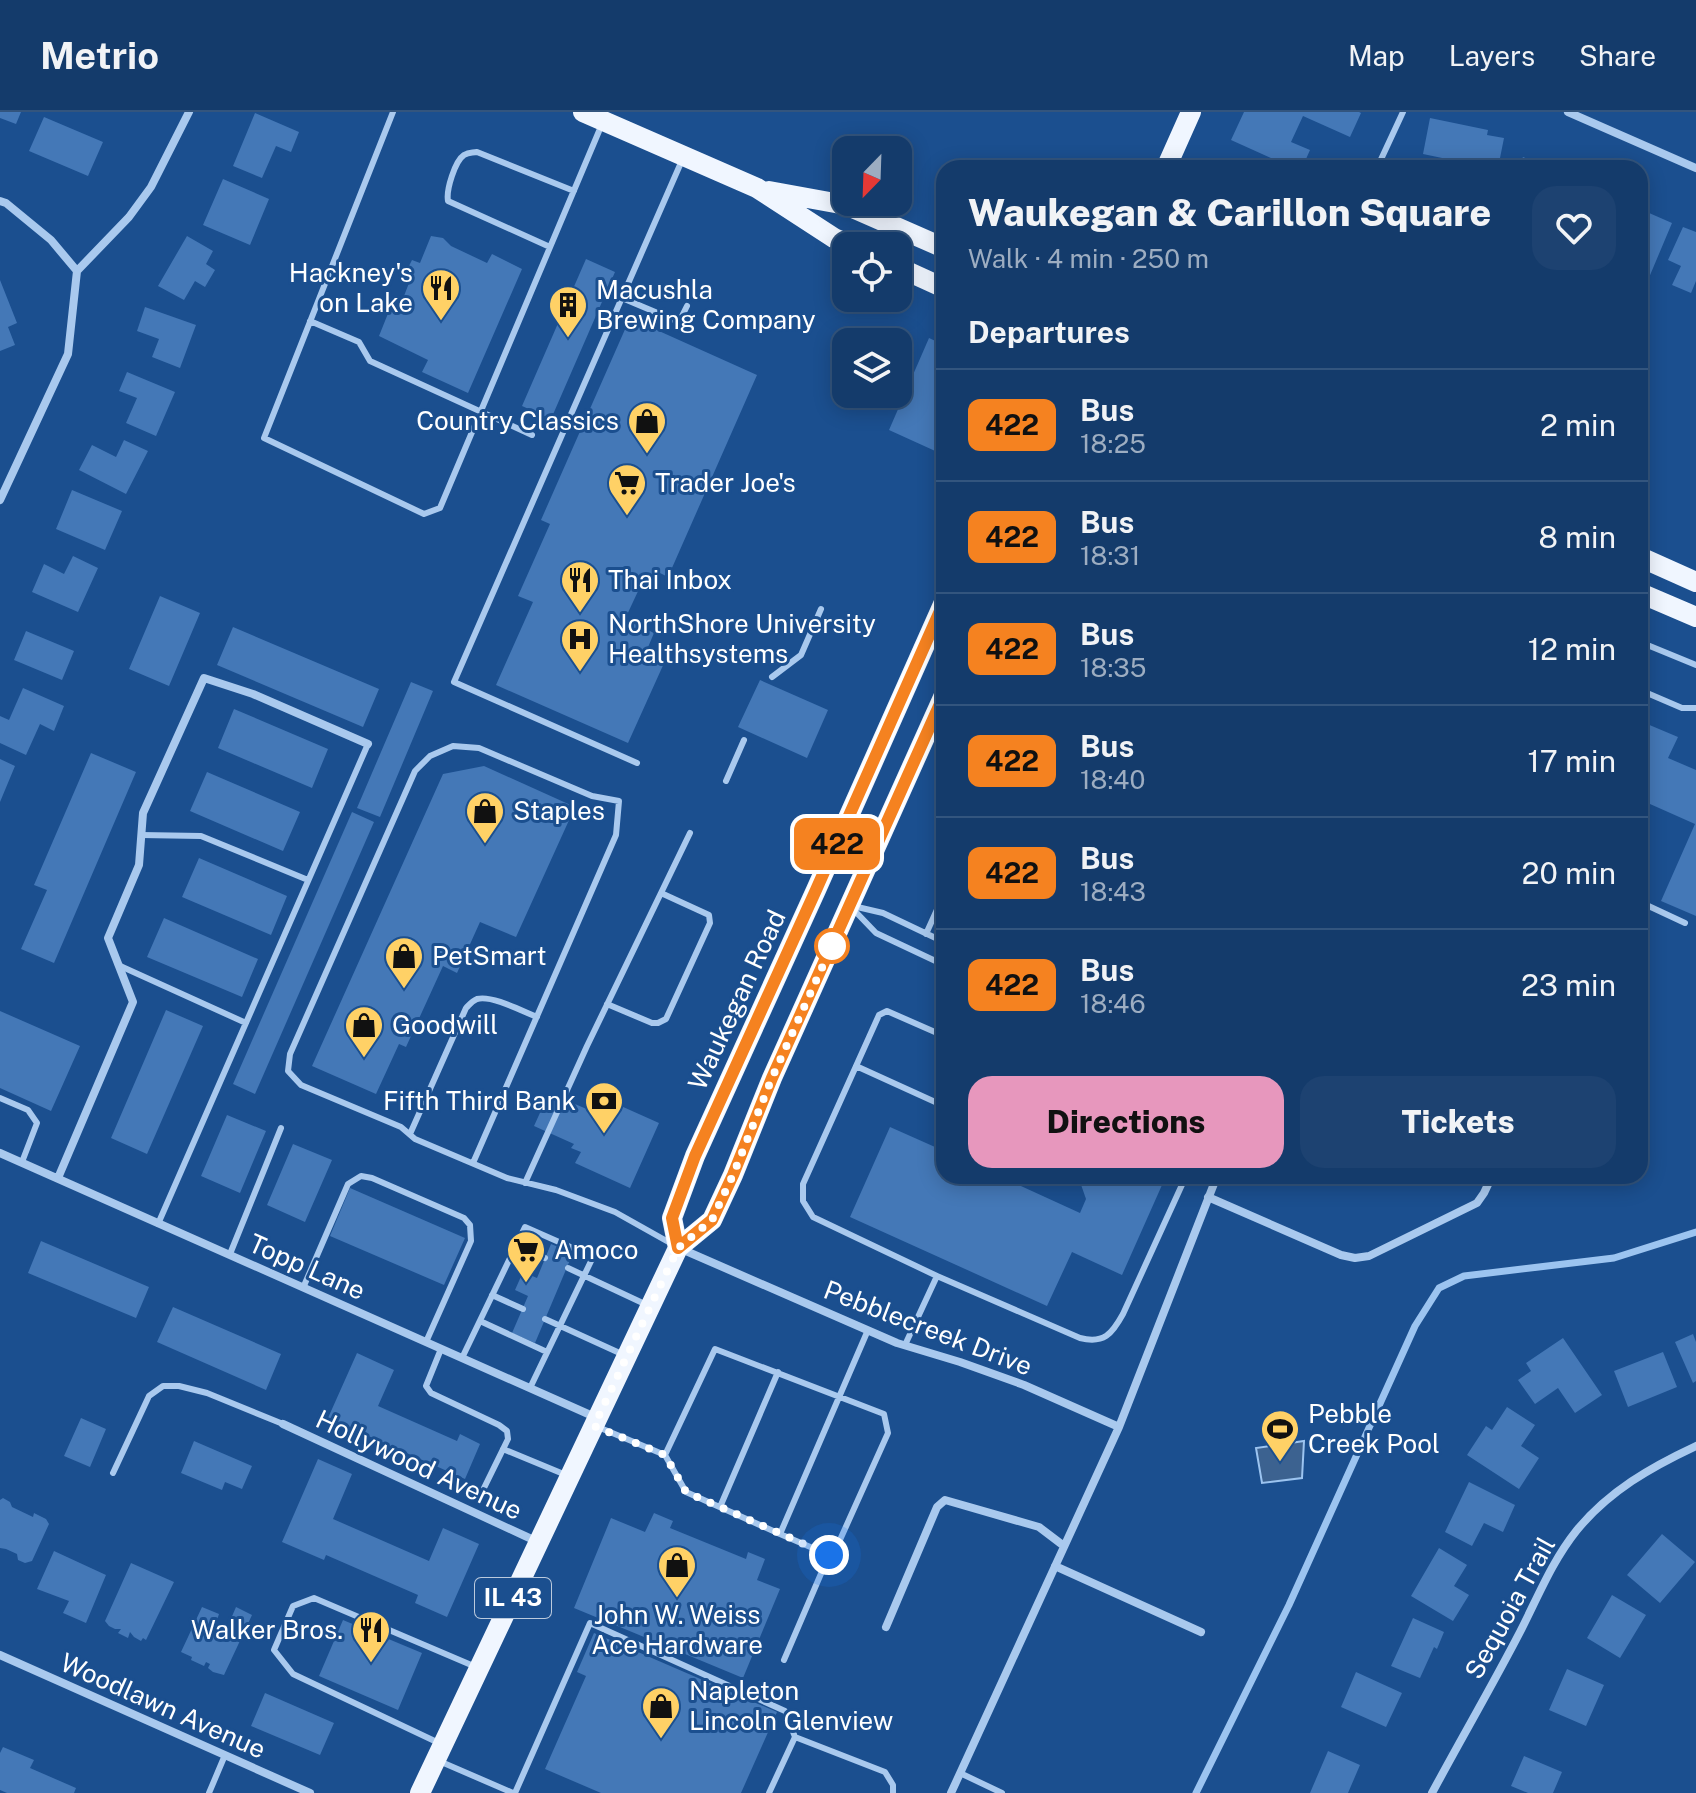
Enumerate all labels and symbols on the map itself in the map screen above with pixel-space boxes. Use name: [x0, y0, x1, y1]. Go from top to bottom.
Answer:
north arrow: [832, 136, 912, 216]
place label: Hackney's on Lake: [289, 257, 413, 318]
restaurant icon: Hackney's on Lake: [420, 267, 462, 322]
place label: Macushla Brewing Company: [596, 274, 816, 335]
building icon: Macushla Brewing Company: [547, 284, 589, 339]
shop icon: Country Classics: [626, 400, 668, 455]
place label: Country Classics: [416, 405, 619, 436]
supermarket icon: Trader Joe's: [606, 462, 648, 517]
place label: Trader Joe's: [655, 467, 796, 498]
restaurant icon: Thai Inbox: [559, 559, 601, 614]
place label: Thai Inbox: [608, 564, 732, 595]
place label: NorthShore University Healthsystems: [608, 608, 876, 669]
hospital icon: NorthShore University Healthsystems: [559, 618, 601, 673]
shop icon: Staples: [464, 790, 506, 845]
place label: Staples: [513, 795, 605, 826]
line badge: 422: [791, 818, 883, 870]
street label: Waukegan Road: [681, 905, 792, 1095]
unlabelled marker: [815, 929, 849, 963]
shop icon: PetSmart: [383, 935, 425, 990]
place label: PetSmart: [432, 940, 547, 971]
shop icon: Goodwill: [343, 1004, 385, 1059]
place label: Goodwill: [392, 1009, 498, 1040]
bank icon: Fifth Third Bank: [583, 1080, 625, 1135]
place label: Fifth Third Bank: [383, 1085, 576, 1116]
street label: Topp Lane: [244, 1227, 370, 1306]
supermarket icon: Amoco: [505, 1229, 547, 1284]
place label: Amoco: [554, 1234, 638, 1265]
street label: Pebblecreek Drive: [820, 1274, 1037, 1382]
place label: Pebble Creek Pool: [1308, 1398, 1440, 1459]
street label: Hollywood Avenue: [311, 1403, 527, 1526]
sports icon: Pebble Creek Pool: [1259, 1408, 1301, 1463]
street label: Sequoia Trail: [1458, 1531, 1561, 1684]
your location: [809, 1535, 849, 1575]
shop icon: John W. Weiss Ace Hardware: [656, 1544, 698, 1599]
road number: IL 43: [475, 1578, 551, 1618]
place label: John W. Weiss Ace Hardware: [591, 1599, 763, 1660]
restaurant icon: Walker Bros.: [350, 1609, 392, 1664]
place label: Walker Bros.: [191, 1614, 343, 1645]
street label: Woodlawn Avenue: [56, 1646, 271, 1765]
place label: Napleton Lincoln Glenview: [689, 1675, 893, 1736]
shop icon: Napleton Lincoln Glenview: [640, 1685, 682, 1740]

